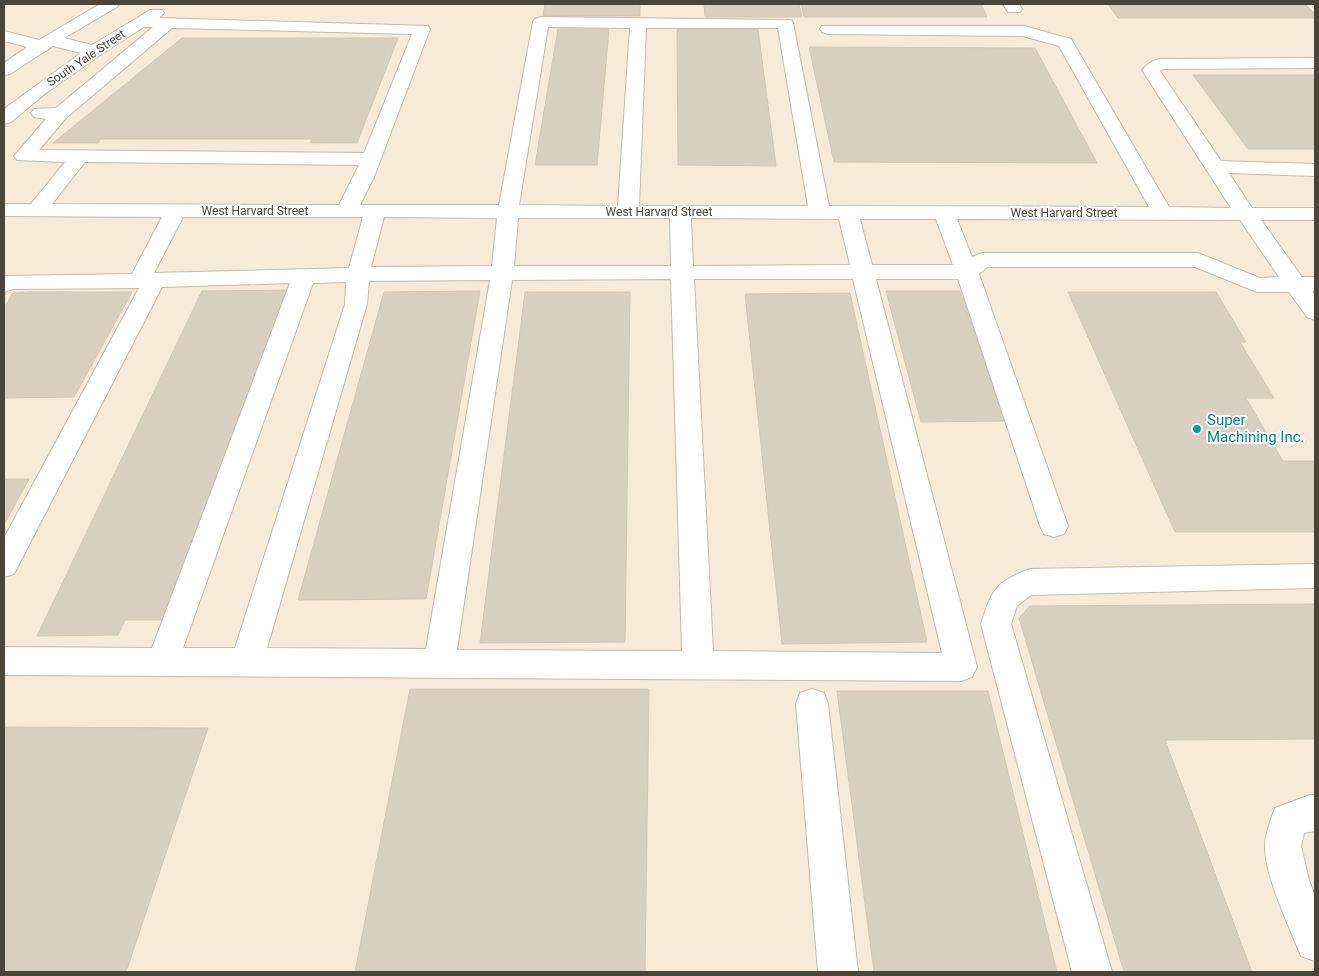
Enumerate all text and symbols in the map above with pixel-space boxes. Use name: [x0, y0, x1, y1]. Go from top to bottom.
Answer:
street label: South Yale Street: [44, 27, 128, 89]
street label: West Harvard Street: [202, 204, 308, 218]
street label: West Harvard Street: [606, 205, 712, 219]
street label: West Harvard Street: [1011, 206, 1117, 220]
place label: Super Machining Inc.: [1207, 411, 1305, 446]
marker: Super Machining Inc.: [1191, 423, 1203, 435]

